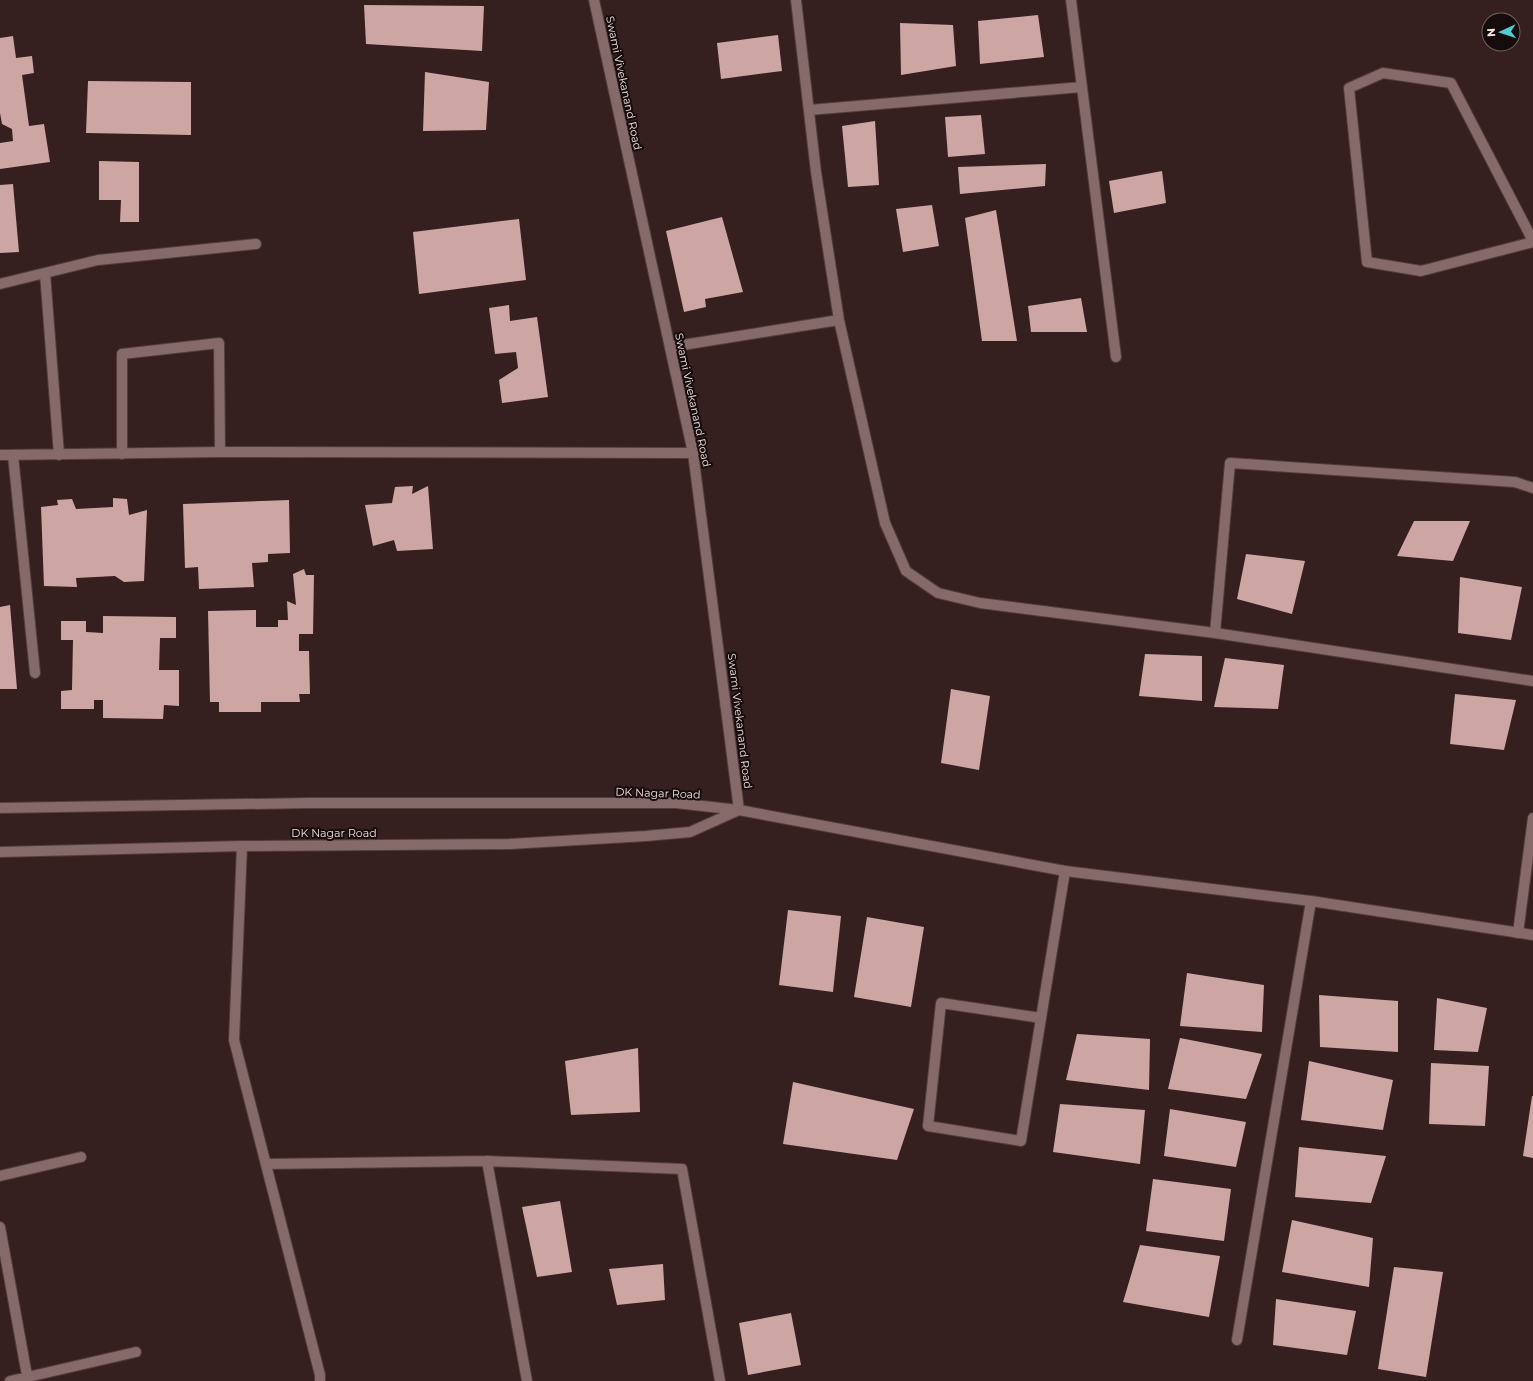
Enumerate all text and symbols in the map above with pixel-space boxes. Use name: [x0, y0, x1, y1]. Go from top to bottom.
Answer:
north arrow: [1481, 12, 1521, 52]
street label: Swami Vivekanand Road: [603, 15, 645, 151]
text: N: [1484, 28, 1498, 37]
street label: Swami Vivekanand Road: [672, 332, 714, 468]
street label: Swami Vivekanand Road: [725, 652, 755, 790]
street label: DK Nagar Road: [615, 785, 701, 801]
street label: DK Nagar Road: [291, 826, 377, 840]

